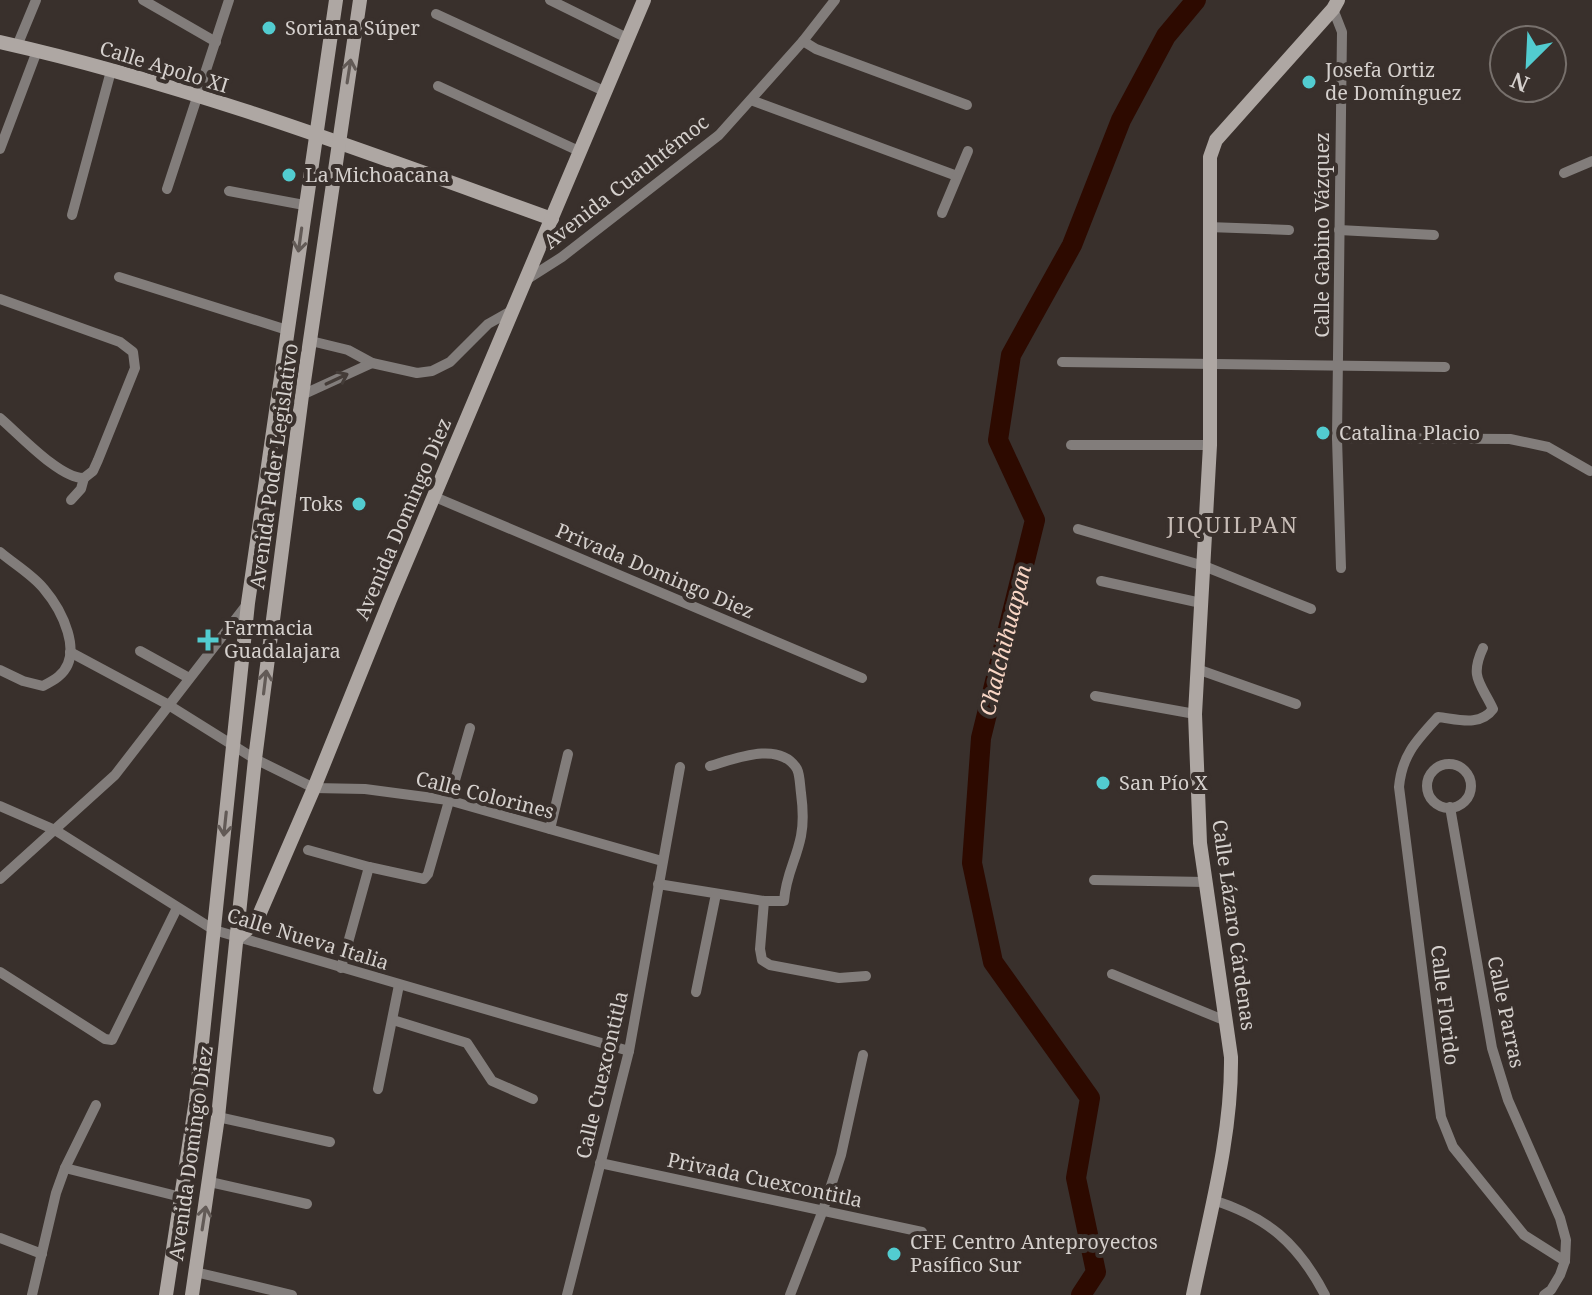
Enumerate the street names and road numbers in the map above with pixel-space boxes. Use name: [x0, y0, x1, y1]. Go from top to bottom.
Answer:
street label: Calle Apolo XI: [96, 34, 232, 99]
street label: Avenida Cuauhtémoc: [537, 108, 714, 255]
street label: Calle Gabino Vázquez: [1308, 132, 1335, 338]
street label: Avenida Poder Legislativo: [243, 341, 304, 591]
street label: Avenida Domingo Diez: [348, 414, 457, 624]
street label: Privada Domingo Diez: [552, 516, 759, 625]
street label: Calle Colorines: [413, 764, 557, 825]
street label: Calle Lázaro Cárdenas: [1206, 818, 1263, 1032]
street label: Calle Nueva Italia: [224, 901, 392, 976]
street label: Calle Florido: [1425, 943, 1466, 1067]
street label: Calle Parras: [1481, 953, 1532, 1070]
street label: Calle Cuexcontitla: [569, 988, 634, 1161]
street label: Avenida Domingo Diez: [162, 1044, 219, 1262]
street label: Privada Cuexcontitla: [665, 1146, 865, 1213]

